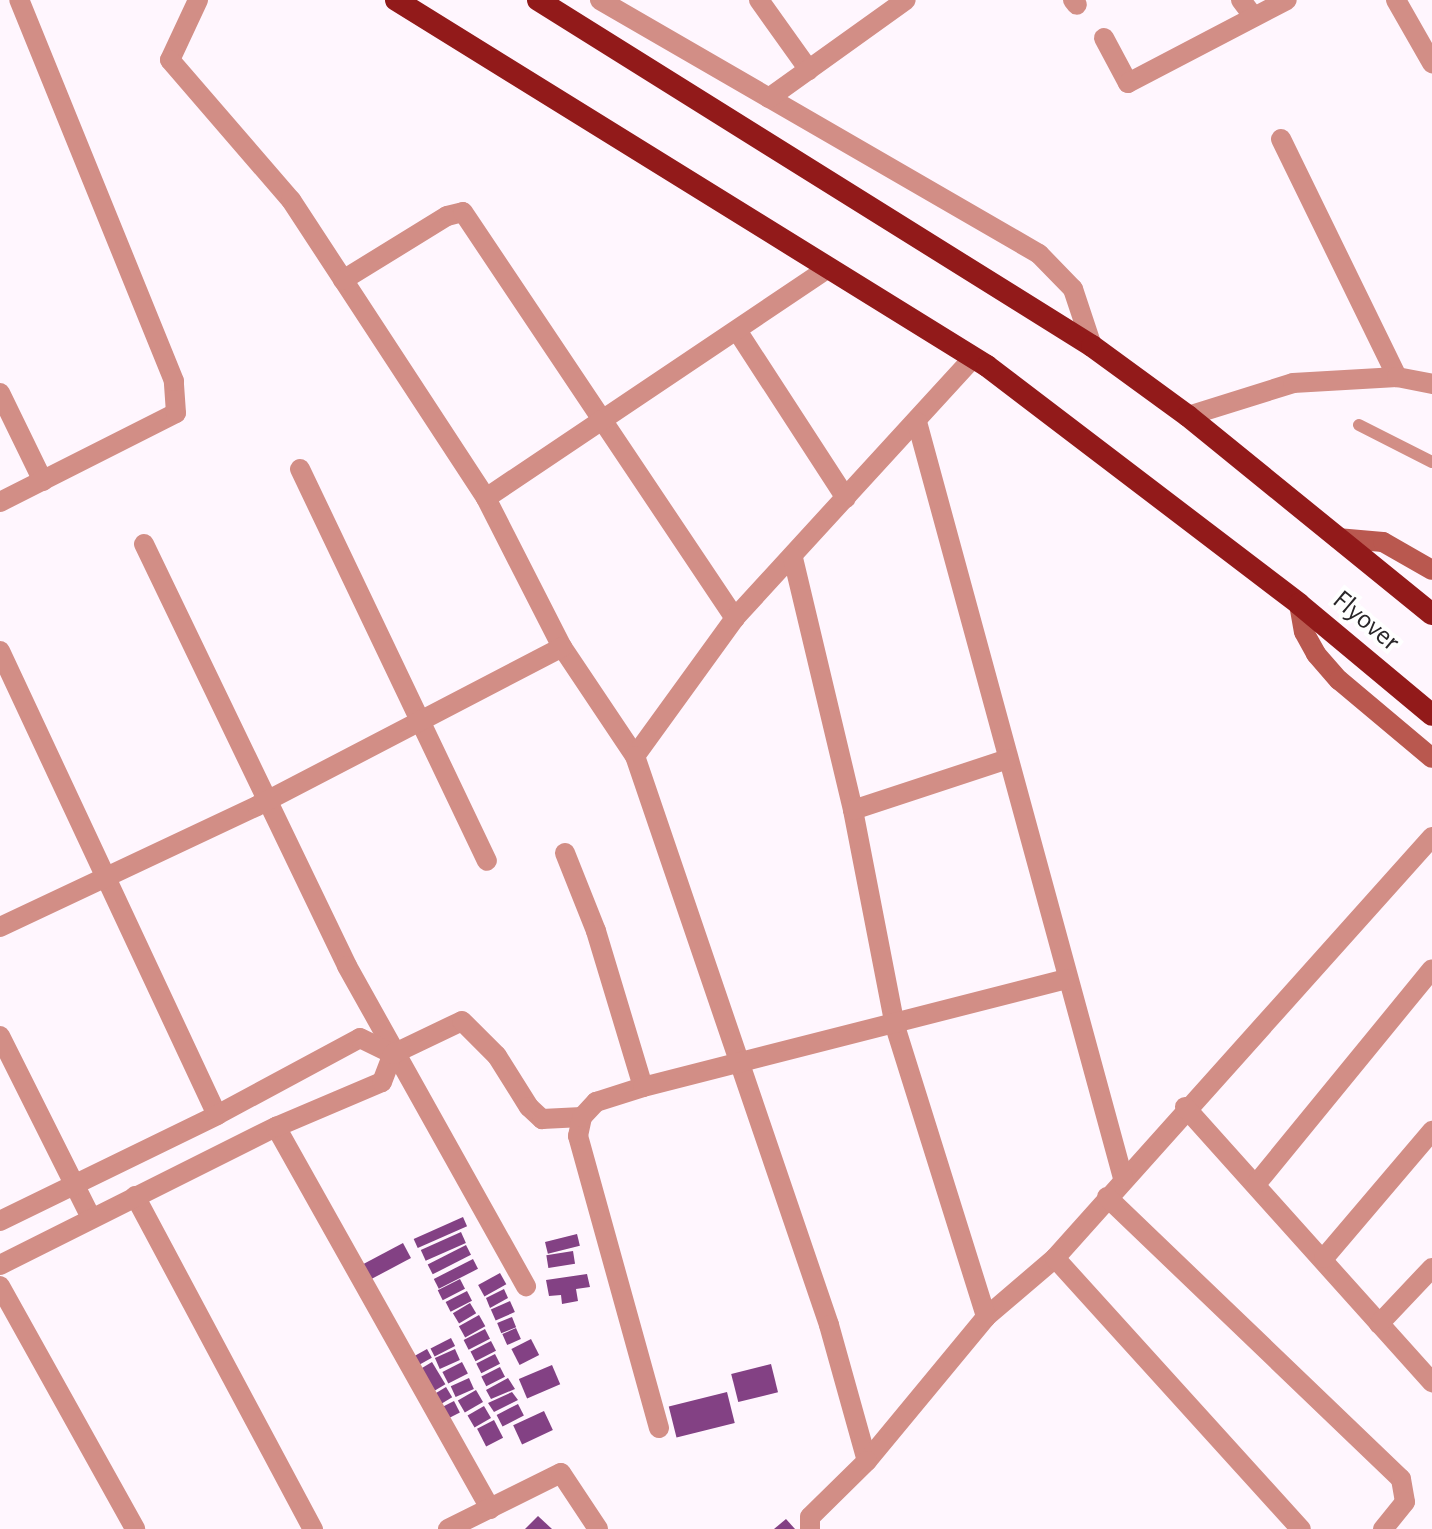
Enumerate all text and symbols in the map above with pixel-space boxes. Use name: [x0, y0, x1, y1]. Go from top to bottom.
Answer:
street label: Flyover: [1326, 583, 1406, 659]

